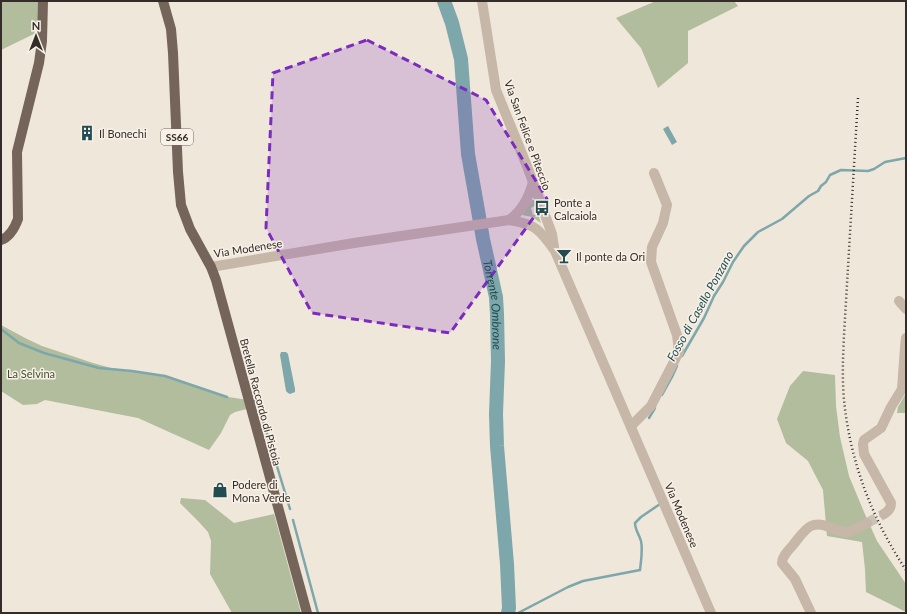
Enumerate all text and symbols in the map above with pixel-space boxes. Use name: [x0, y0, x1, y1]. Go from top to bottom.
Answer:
north arrow: [16, 16, 56, 56]
text: N: [32, 19, 40, 32]
street label: Via San Felice e Piteccio: [502, 78, 554, 192]
building icon: Il Bonechi: [78, 124, 96, 142]
place label: Il Bonechi: [99, 127, 147, 140]
road number: SS66: [161, 129, 193, 145]
place label: Ponte a Calcaiola: [554, 196, 597, 222]
bus stop icon: Ponte a Calcaiola: [533, 199, 551, 217]
street label: Via Modenese: [213, 236, 283, 260]
bar icon: Il ponte da Ori: [555, 247, 573, 265]
water label: Fosso di Casello Ponzano: [663, 248, 737, 364]
place label: Il ponte da Ori: [576, 250, 646, 263]
water label: Torrente Ombrone: [480, 258, 505, 350]
street label: Bretella Raccordo di Pistoia: [238, 337, 284, 467]
park label: La Selvina: [7, 367, 55, 380]
place label: Podere di Mona Verde: [232, 478, 291, 504]
shop icon: Podere di Mona Verde: [211, 481, 229, 499]
street label: Via Modenese: [663, 481, 702, 550]

